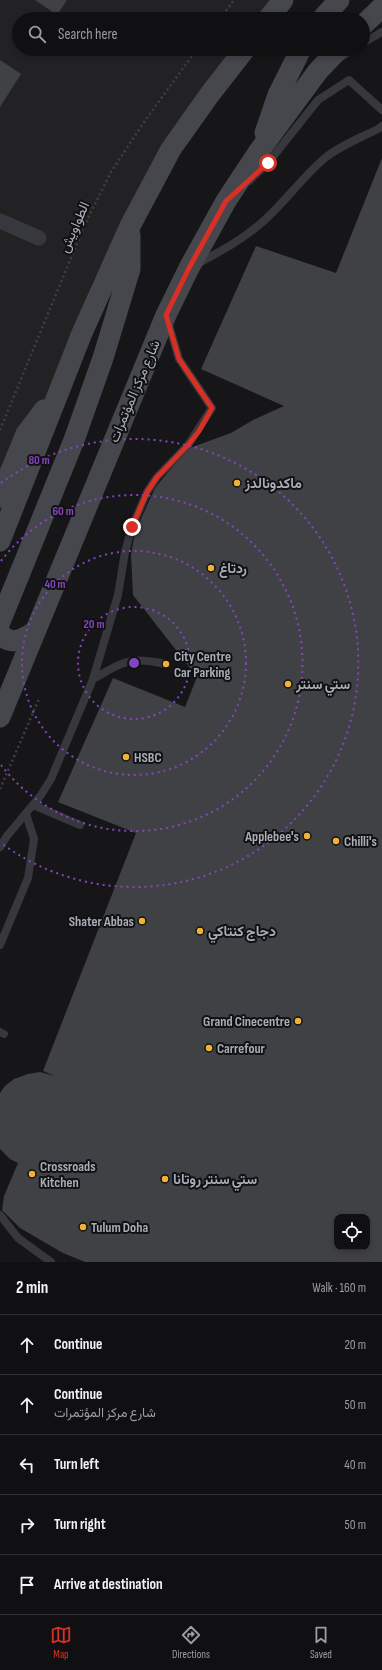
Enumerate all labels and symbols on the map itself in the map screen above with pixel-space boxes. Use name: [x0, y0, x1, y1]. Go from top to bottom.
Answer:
route start: [259, 154, 277, 172]
street label: الطواويش: [56, 199, 93, 255]
street label: شارع مركز المؤتمرات: [105, 337, 166, 446]
text: 80 m: [28, 453, 50, 468]
place label: ماكدونالدز: [244, 475, 302, 492]
marker: ماكدونالدز: [232, 478, 242, 488]
text: 60 m: [52, 504, 74, 519]
route end: [123, 518, 141, 536]
place label: ردتاغ: [219, 560, 247, 578]
marker: ردتاغ: [206, 563, 216, 573]
text: 40 m: [44, 577, 66, 592]
text: 20 m: [84, 617, 104, 632]
place label: City Centre Car Parking: [174, 648, 231, 681]
centre of rings: [127, 656, 141, 670]
marker: City Centre Car Parking: [161, 659, 171, 669]
place label: ستي سنتر: [295, 676, 350, 696]
marker: ستي سنتر: [283, 679, 293, 689]
place label: HSBC: [134, 749, 162, 766]
marker: HSBC: [121, 752, 131, 762]
place label: Applebee's: [244, 828, 299, 845]
marker: Applebee's: [302, 831, 312, 841]
place label: Chilli's: [344, 833, 377, 850]
marker: Chilli's: [331, 836, 341, 846]
place label: Shater Abbas: [69, 913, 134, 930]
marker: Shater Abbas: [137, 916, 147, 926]
place label: دجاج كنتاكي: [208, 923, 276, 943]
marker: دجاج كنتاكي: [195, 926, 205, 936]
place label: Grand Cinecentre: [203, 1013, 290, 1030]
marker: Grand Cinecentre: [293, 1016, 303, 1026]
place label: Carrefour: [217, 1040, 266, 1057]
marker: Carrefour: [204, 1043, 214, 1053]
place label: Crossroads Kitchen: [40, 1158, 96, 1191]
marker: Crossroads Kitchen: [27, 1169, 37, 1179]
place label: ستي سنتر روتانا: [173, 1171, 257, 1191]
marker: ستي سنتر روتانا: [160, 1174, 170, 1184]
place label: Tulum Doha: [91, 1219, 148, 1236]
marker: Tulum Doha: [78, 1222, 88, 1232]

